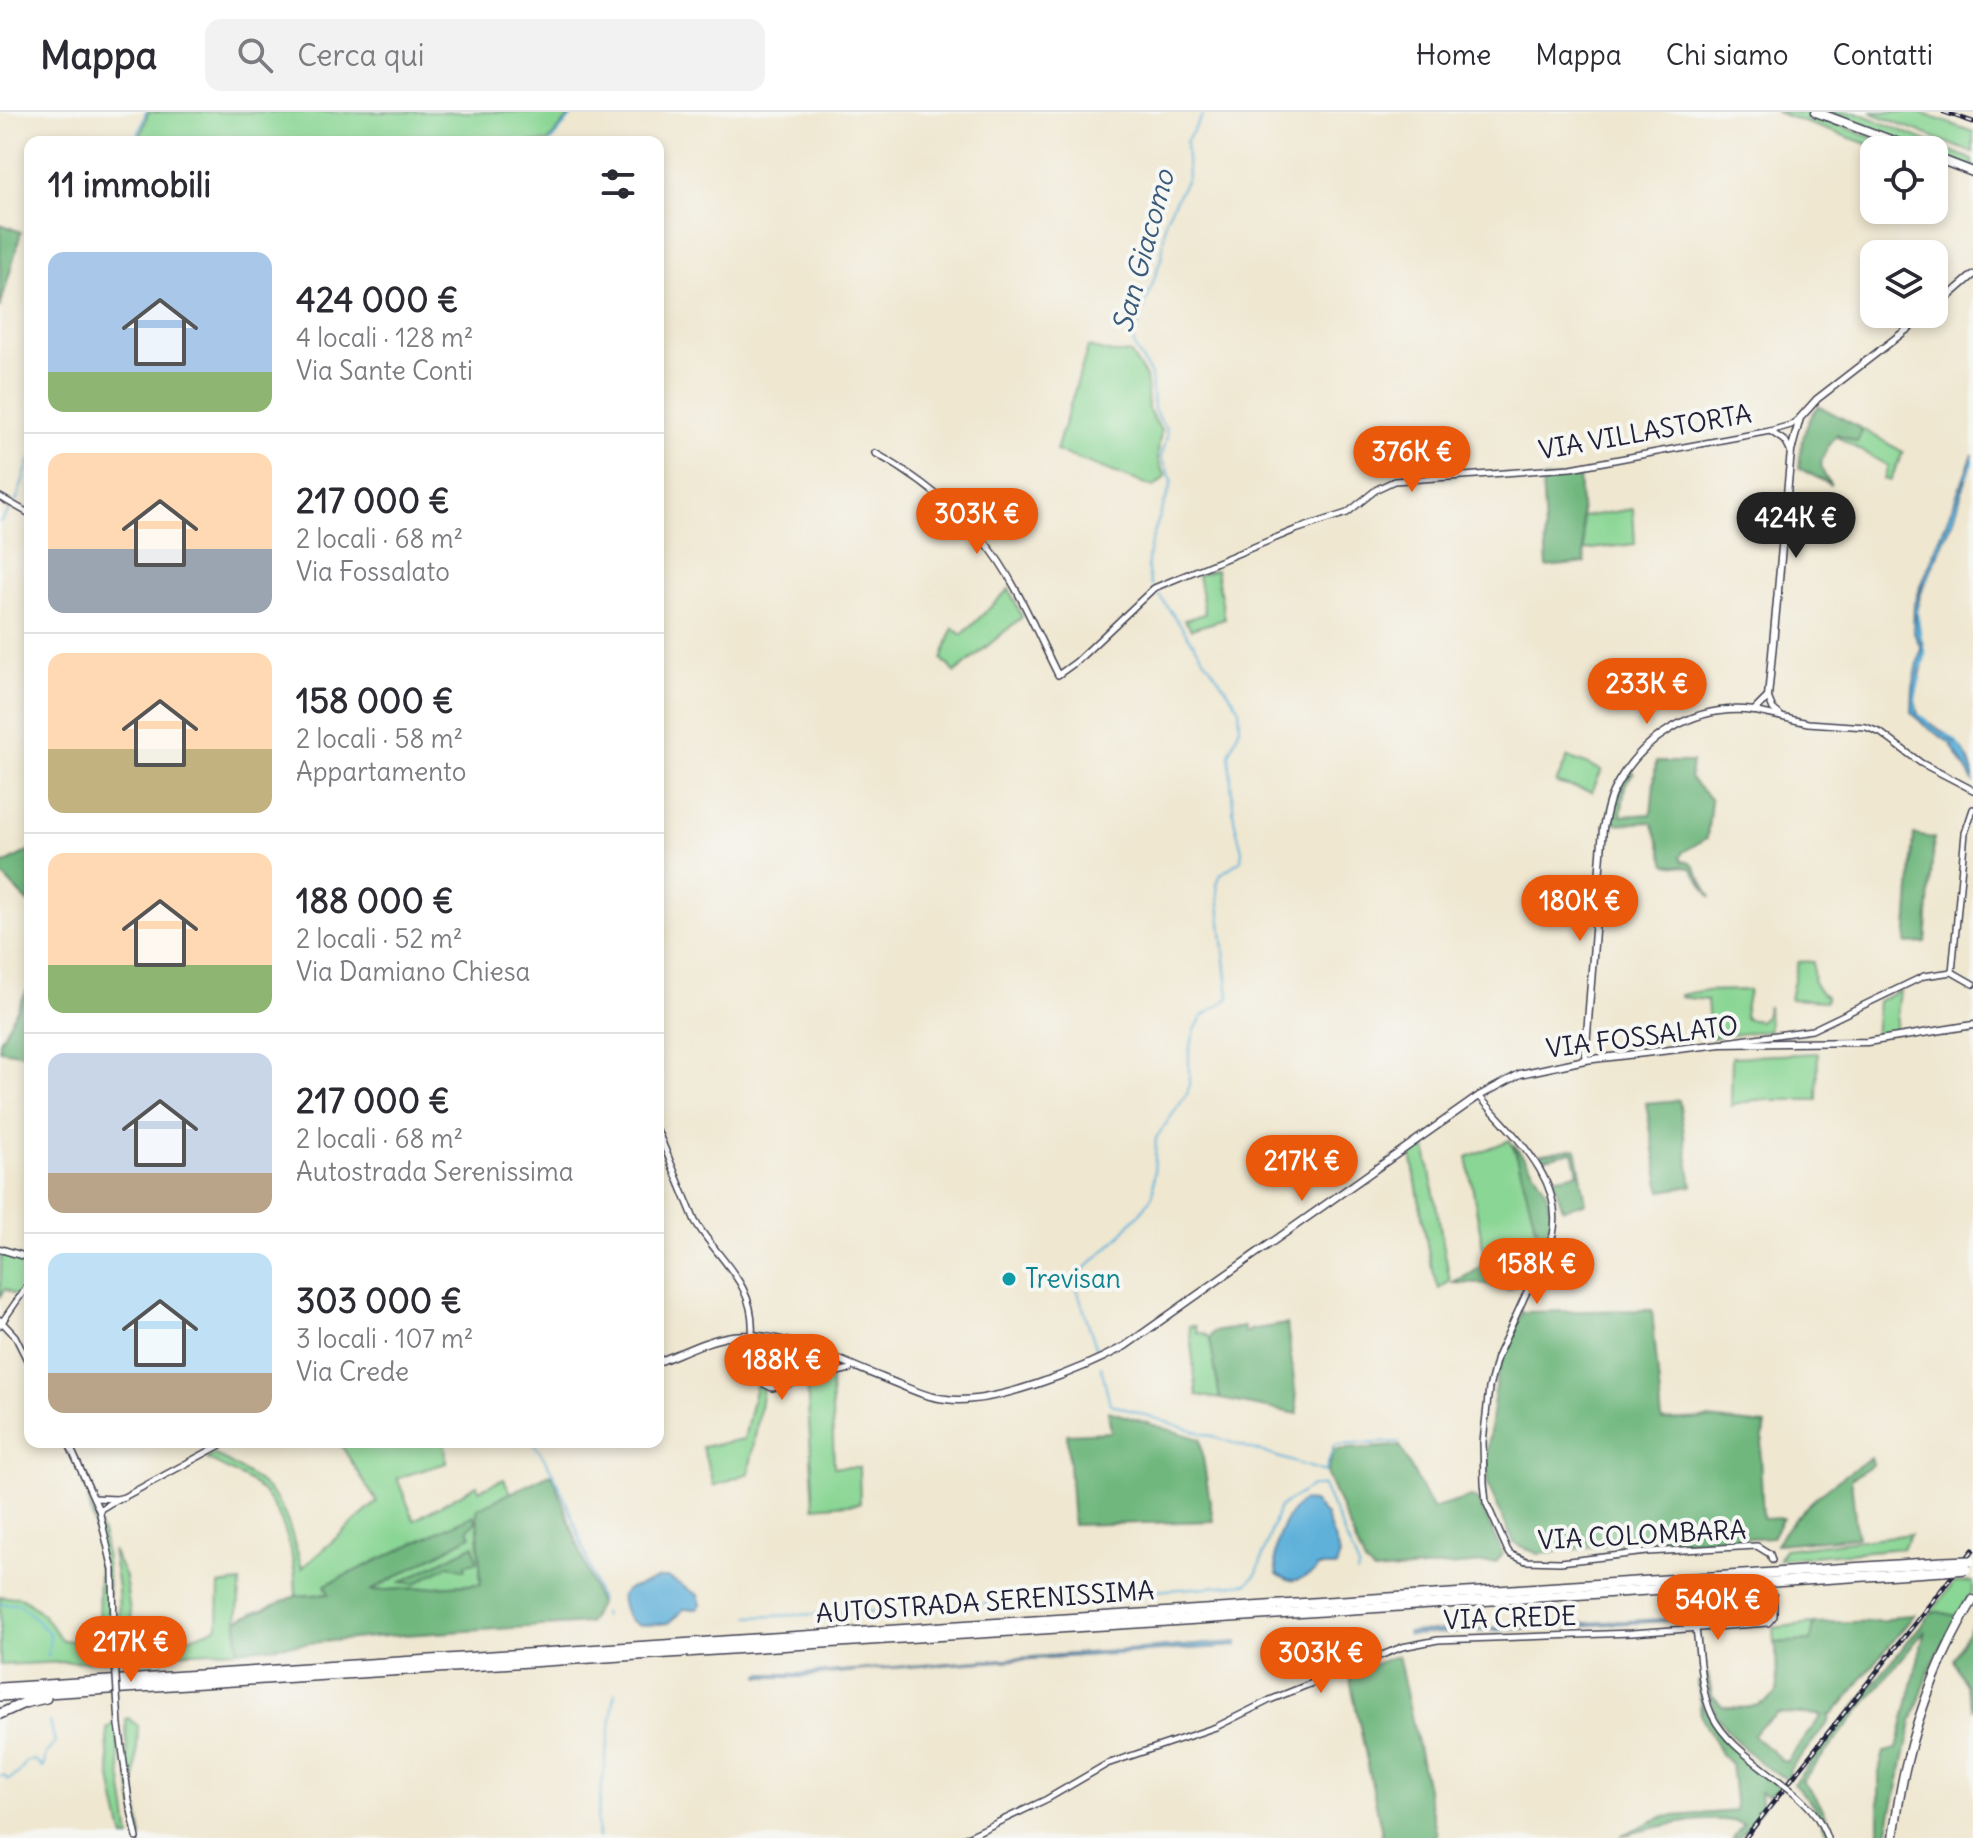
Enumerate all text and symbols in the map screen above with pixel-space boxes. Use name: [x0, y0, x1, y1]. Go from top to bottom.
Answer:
search box: [205, 19, 765, 91]
text: Mappa: [40, 32, 157, 79]
icon: search: [233, 33, 277, 77]
text: Cerca qui: [297, 36, 425, 74]
text: Home: [1416, 37, 1491, 73]
text: Mappa: [1535, 37, 1622, 73]
text: Chi siamo: [1666, 37, 1789, 73]
text: Contatti: [1833, 37, 1933, 73]
map controls: [1860, 136, 1948, 328]
button: locate: [1860, 136, 1948, 224]
icon: filters: [596, 162, 640, 206]
text: 11 immobili: [48, 163, 211, 206]
water label: San Giacomo: [1104, 165, 1182, 336]
button: layers: [1860, 240, 1948, 328]
text: 424 000 €: [296, 278, 459, 321]
icon: home: [112, 284, 208, 380]
text: 4 locali · 128 m²: [296, 321, 474, 354]
text: Via Sante Conti: [296, 354, 473, 387]
street label: VIA VILLASTORTA: [1536, 397, 1754, 466]
pin: 376K €: [1347, 426, 1477, 494]
text: 376K €: [1371, 435, 1453, 468]
text: 217 000 €: [296, 479, 450, 522]
icon: home: [112, 485, 208, 581]
pin: 303K €: [912, 488, 1042, 556]
pin: 424K €: [1731, 492, 1861, 560]
text: 303K €: [934, 497, 1020, 530]
text: 424K €: [1755, 501, 1837, 534]
text: 2 locali · 68 m²: [296, 522, 463, 555]
text: Via Fossalato: [296, 555, 450, 588]
pin: 233K €: [1582, 658, 1712, 726]
text: 233K €: [1606, 667, 1688, 700]
text: 158 000 €: [296, 679, 454, 722]
icon: home: [112, 685, 208, 781]
text: 2 locali · 58 m²: [296, 722, 463, 755]
text: Appartamento: [296, 755, 466, 788]
pin: 180K €: [1515, 875, 1645, 943]
text: 188 000 €: [296, 879, 454, 922]
text: 180K €: [1539, 884, 1621, 917]
icon: home: [112, 885, 208, 981]
text: 2 locali · 52 m²: [296, 922, 462, 955]
text: Via Damiano Chiesa: [296, 955, 530, 988]
street label: VIA FOSSALATO: [1544, 1008, 1740, 1065]
text: 217 000 €: [296, 1079, 450, 1122]
icon: home: [112, 1085, 208, 1181]
text: 2 locali · 68 m²: [296, 1122, 463, 1155]
pin: 217K €: [1237, 1135, 1367, 1203]
text: 217K €: [1264, 1144, 1340, 1177]
text: Autostrada Serenissima: [296, 1155, 574, 1188]
pin: 158K €: [1472, 1238, 1602, 1306]
text: 158K €: [1497, 1247, 1577, 1280]
place label: Trevisan: [1025, 1262, 1121, 1295]
marker: Trevisan: [1000, 1270, 1018, 1288]
text: 303 000 €: [296, 1279, 462, 1322]
icon: home: [112, 1285, 208, 1381]
text: 3 locali · 107 m²: [296, 1322, 474, 1355]
pin: 188K €: [717, 1334, 847, 1402]
text: 188K €: [742, 1343, 822, 1376]
text: Via Crede: [296, 1355, 409, 1388]
street label: VIA COLOMBARA: [1537, 1513, 1747, 1556]
street label: AUTOSTRADA SERENISSIMA: [815, 1573, 1155, 1630]
pin: 540K €: [1653, 1574, 1783, 1642]
text: 540K €: [1675, 1583, 1761, 1616]
street label: VIA CREDE: [1443, 1599, 1577, 1636]
pin: 217K €: [66, 1616, 196, 1684]
text: 217K €: [93, 1625, 169, 1658]
pin: 303K €: [1256, 1627, 1386, 1695]
text: 303K €: [1278, 1636, 1364, 1669]

